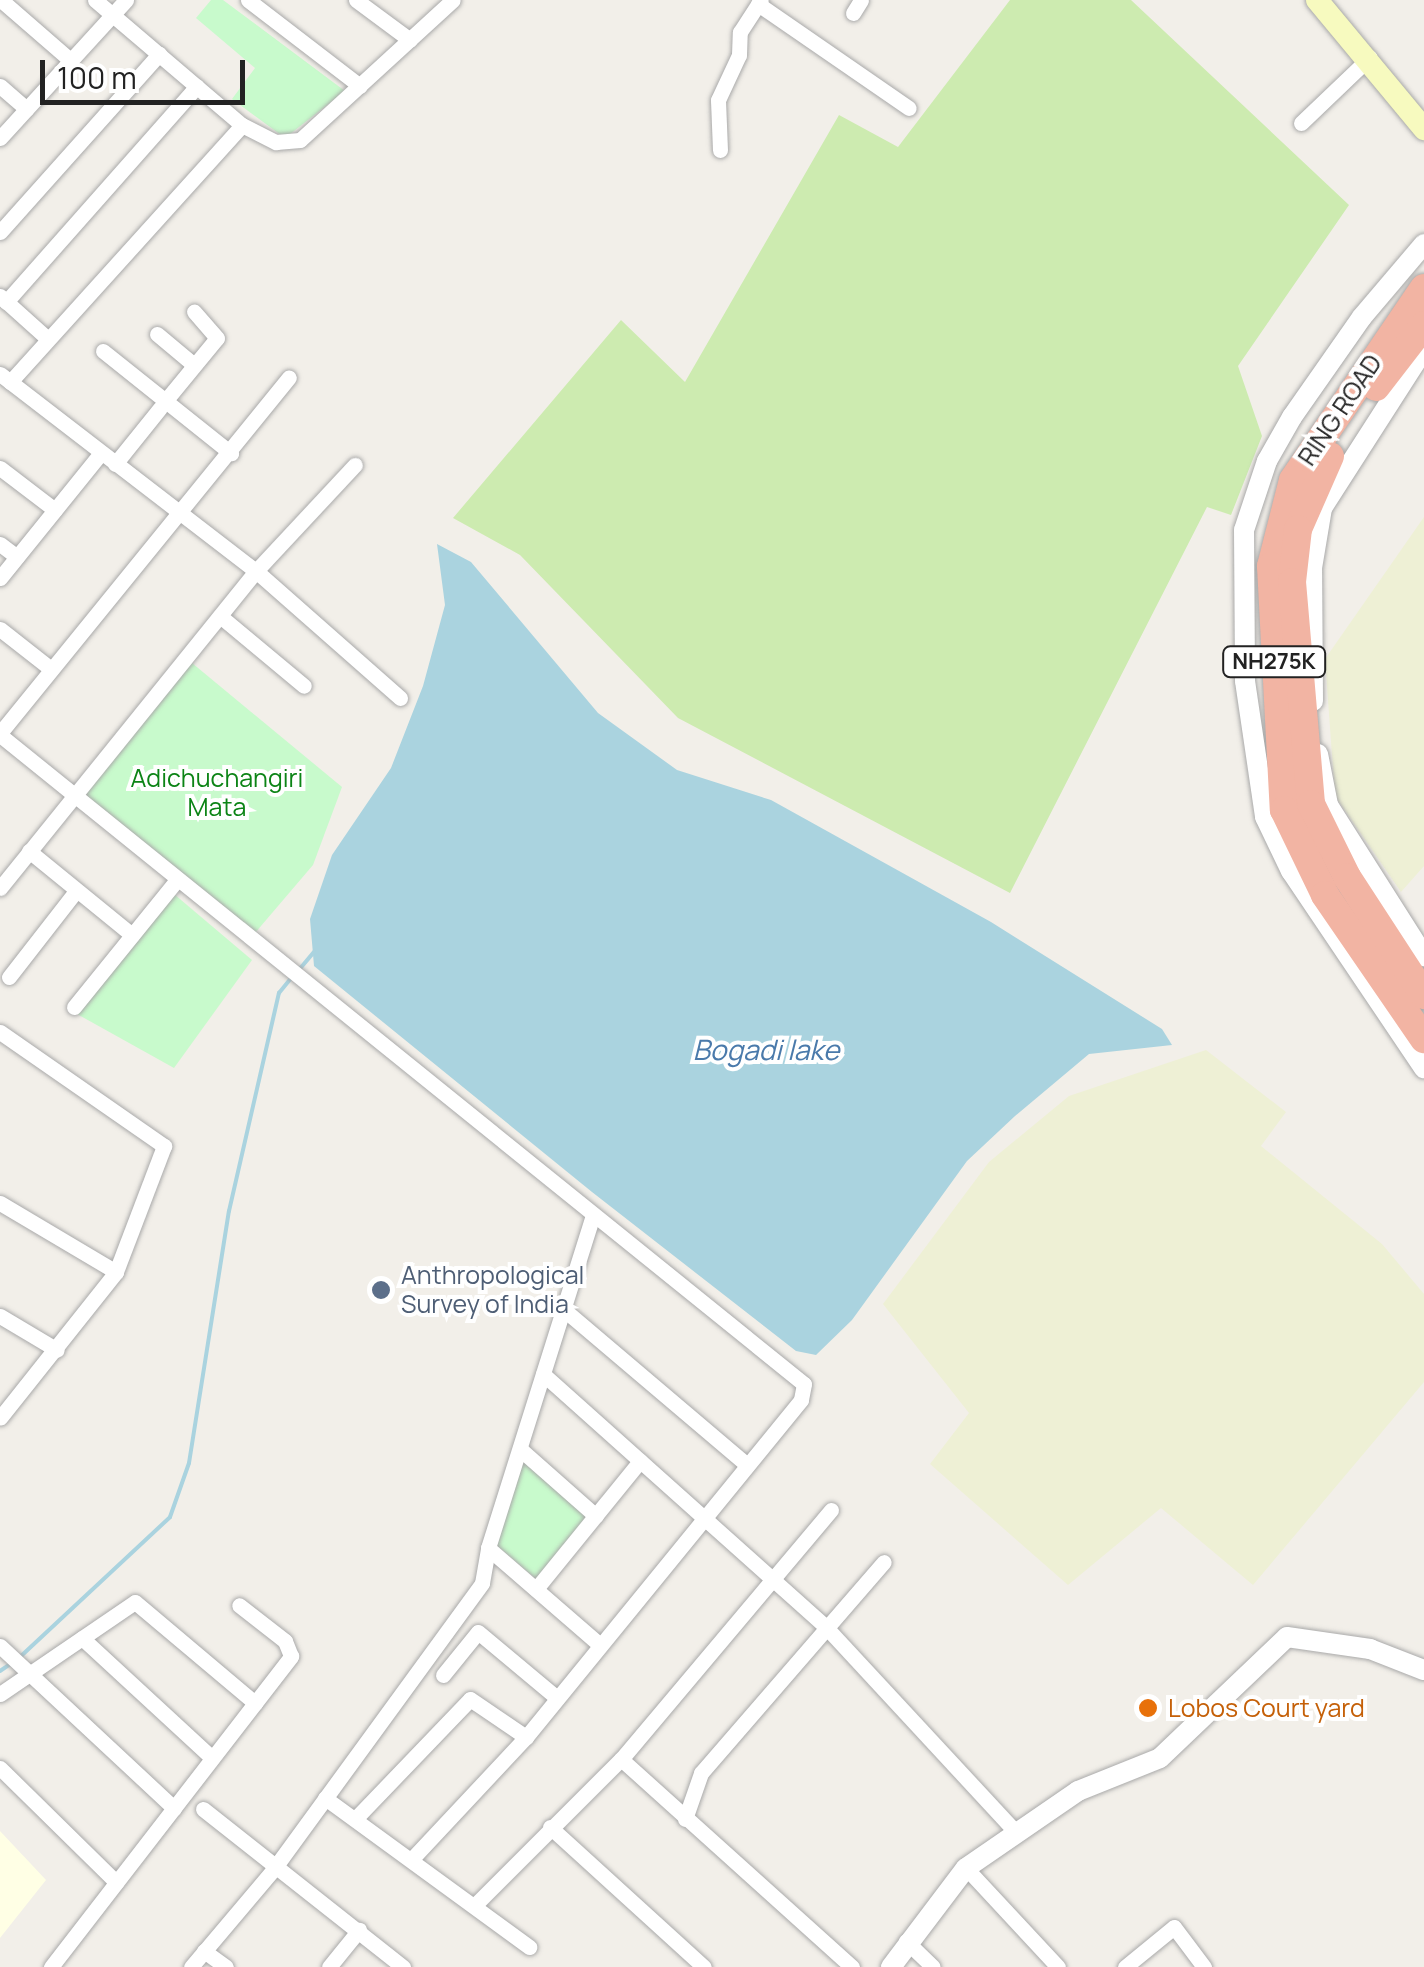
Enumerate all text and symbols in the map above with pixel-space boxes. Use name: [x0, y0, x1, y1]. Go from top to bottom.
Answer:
scale bar: [45, 40, 250, 102]
text: 100 m: [57, 57, 137, 98]
street label: RING ROAD: [1292, 349, 1388, 471]
road number: NH275K: [1222, 645, 1326, 679]
park label: Adichuchangiri Mata: [131, 764, 303, 823]
water label: Bogadi lake: [693, 1032, 839, 1066]
place label: Anthropological Survey of India: [401, 1261, 584, 1320]
marker: Anthropological Survey of India: [370, 1279, 392, 1301]
place label: Lobos Court yard: [1168, 1693, 1365, 1723]
marker: Lobos Court yard: [1137, 1697, 1159, 1719]

